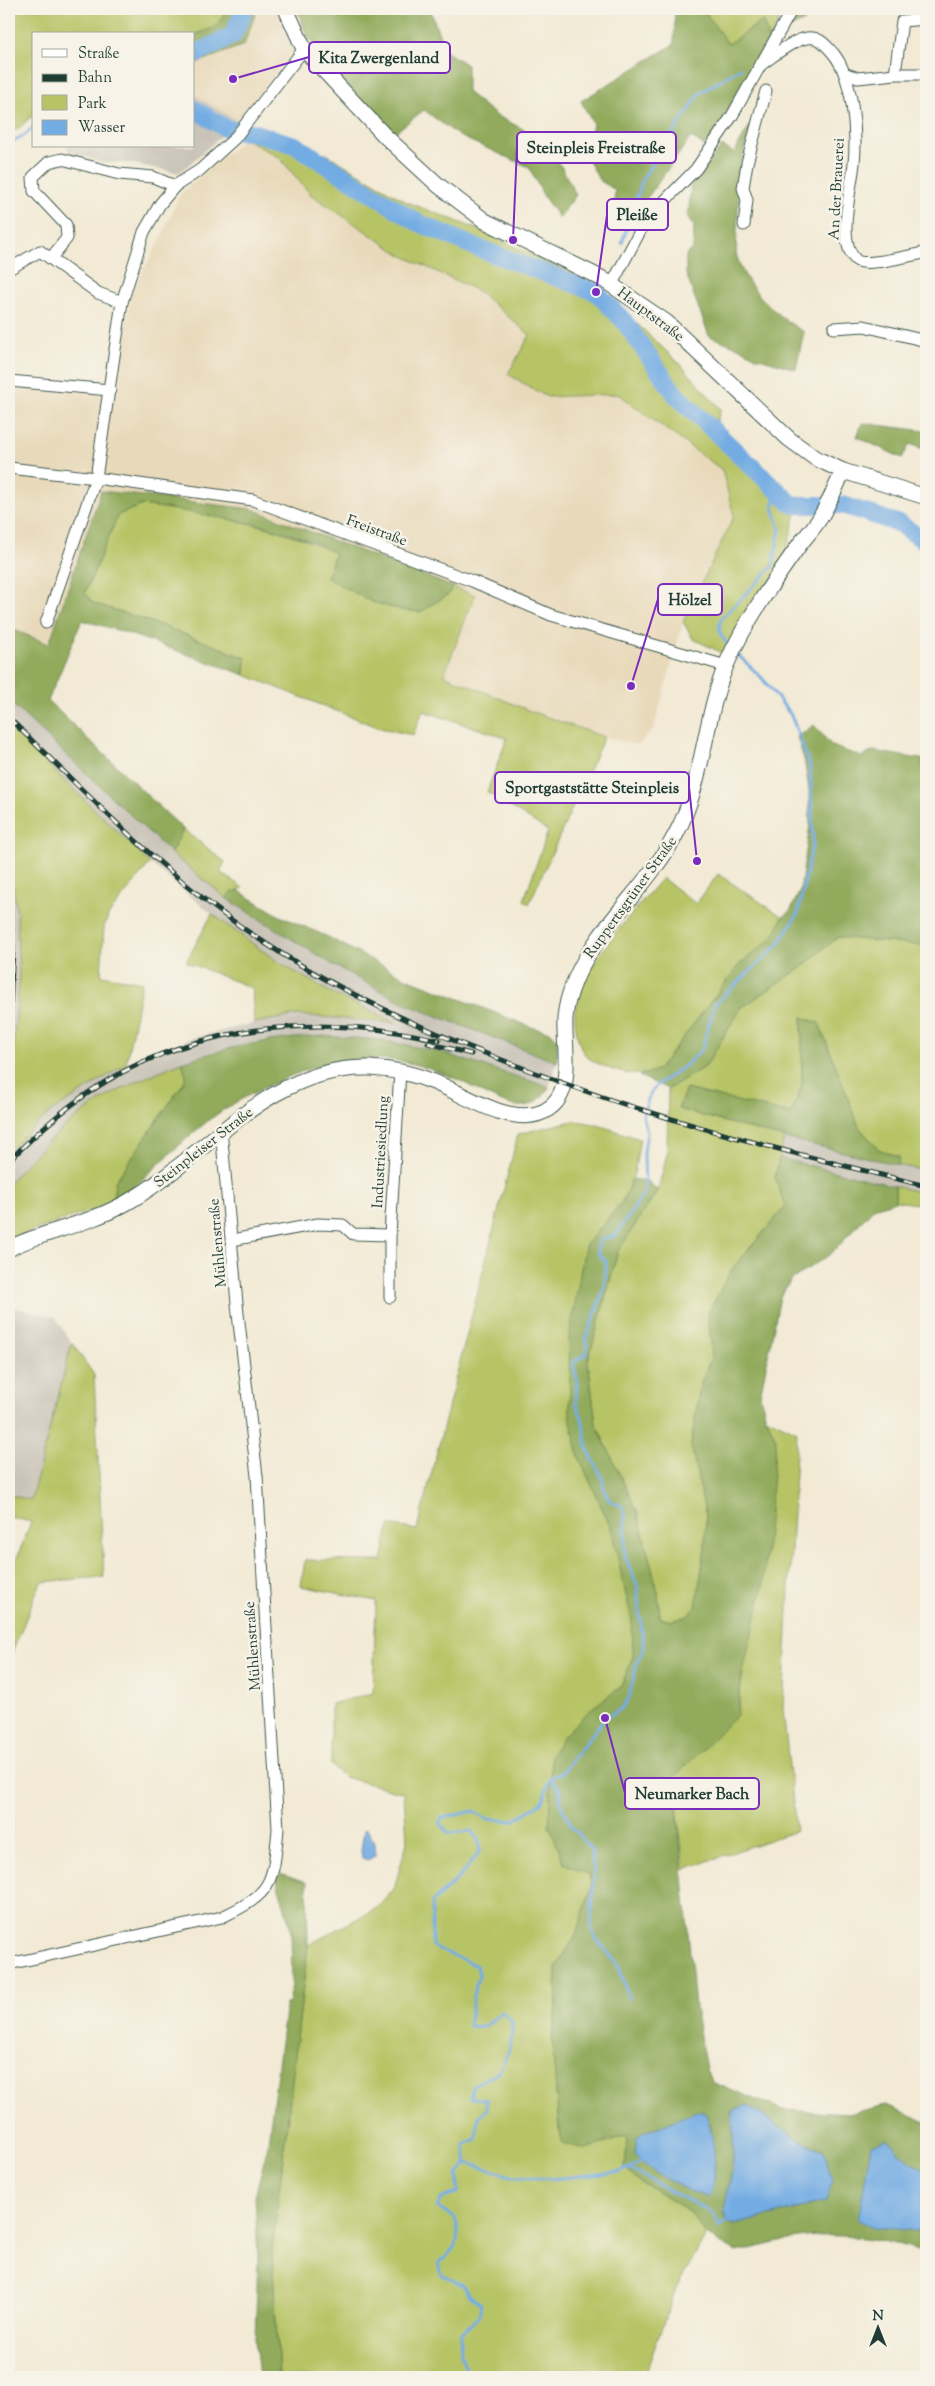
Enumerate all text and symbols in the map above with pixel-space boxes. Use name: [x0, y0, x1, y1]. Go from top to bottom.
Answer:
legend: [32, 32, 195, 148]
callout: Kita Zwergenland: [309, 42, 450, 73]
text: Straße: [78, 44, 120, 65]
text: Kita Zwergenland: [319, 48, 440, 71]
text: Bahn: [78, 68, 112, 89]
text: Park: [78, 94, 107, 115]
text: Wasser: [78, 118, 125, 139]
callout: Steinpleis Freistraße: [517, 132, 676, 163]
street label: An der Brauerei: [824, 137, 851, 241]
text: Steinpleis Freistraße: [527, 138, 666, 161]
callout: Pleiße: [607, 199, 668, 230]
text: Pleiße: [616, 205, 658, 228]
street label: Hauptstraße: [612, 283, 688, 347]
street label: Freistraße: [343, 511, 410, 552]
callout: Hölzel: [658, 584, 722, 615]
text: Hölzel: [668, 590, 712, 613]
callout: Sportgaststätte Steinpleis: [495, 772, 689, 803]
text: Sportgaststätte Steinpleis: [505, 778, 679, 801]
street label: Ruppertsgrüner Straße: [580, 832, 683, 963]
street label: Industriesiedlung: [368, 1095, 395, 1209]
street label: Steinpleiser Straße: [150, 1103, 258, 1194]
street label: Mühlenstraße: [204, 1197, 233, 1288]
street label: Mühlenstraße: [240, 1601, 267, 1691]
callout: Neumarker Bach: [625, 1778, 759, 1809]
text: Neumarker Bach: [635, 1784, 750, 1807]
north arrow: [852, 2304, 902, 2354]
text: N: [872, 2307, 884, 2327]

